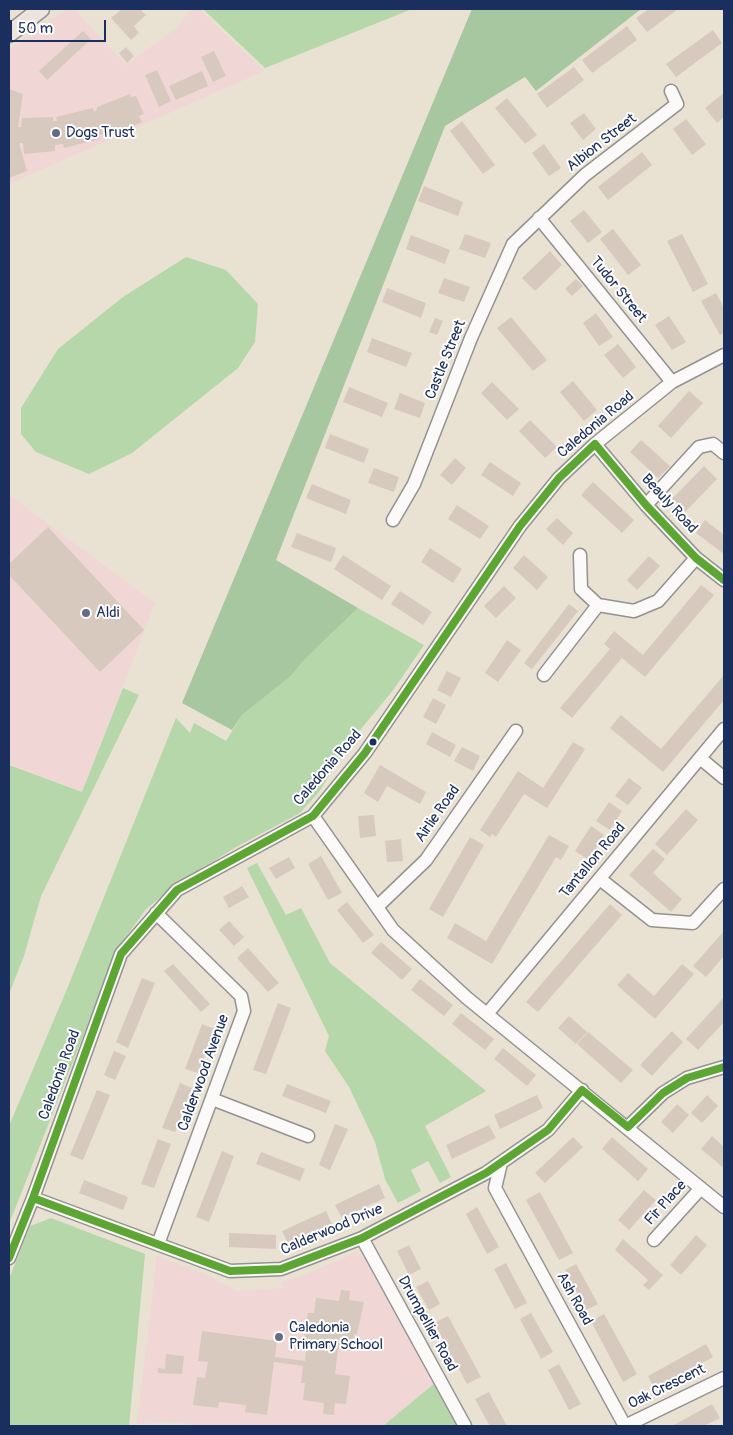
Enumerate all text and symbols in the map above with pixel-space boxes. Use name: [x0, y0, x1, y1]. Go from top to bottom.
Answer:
scale bar: [12, 10, 109, 42]
text: 50 m: [18, 19, 53, 38]
street label: Albion Street: [563, 110, 641, 176]
place label: Dogs Trust: [66, 124, 134, 142]
marker: Dogs Trust: [50, 127, 62, 139]
street label: Tudor Street: [586, 253, 650, 327]
street label: Castle Street: [422, 318, 470, 402]
street label: Caledonia Road: [554, 388, 638, 462]
street label: Beauly Road: [637, 471, 701, 537]
place label: Aldi: [96, 604, 119, 622]
marker: Aldi: [80, 607, 92, 619]
street label: Caledonia Road: [290, 726, 366, 810]
unlabelled marker: [368, 737, 378, 747]
street label: Airlie Road: [412, 782, 464, 846]
street label: Tantallon Road: [556, 820, 630, 902]
street label: Calderwood Avenue: [175, 1012, 233, 1134]
street label: Caledonia Road: [35, 1027, 85, 1123]
street label: Fir Place: [641, 1177, 691, 1229]
street label: Calderwood Drive: [278, 1200, 386, 1260]
street label: Ash Road: [552, 1269, 596, 1329]
street label: Drumpellier Road: [393, 1273, 461, 1375]
place label: Caledonia Primary School: [289, 1319, 383, 1354]
marker: Caledonia Primary School: [273, 1331, 285, 1343]
street label: Oak Crescent: [626, 1361, 708, 1413]

